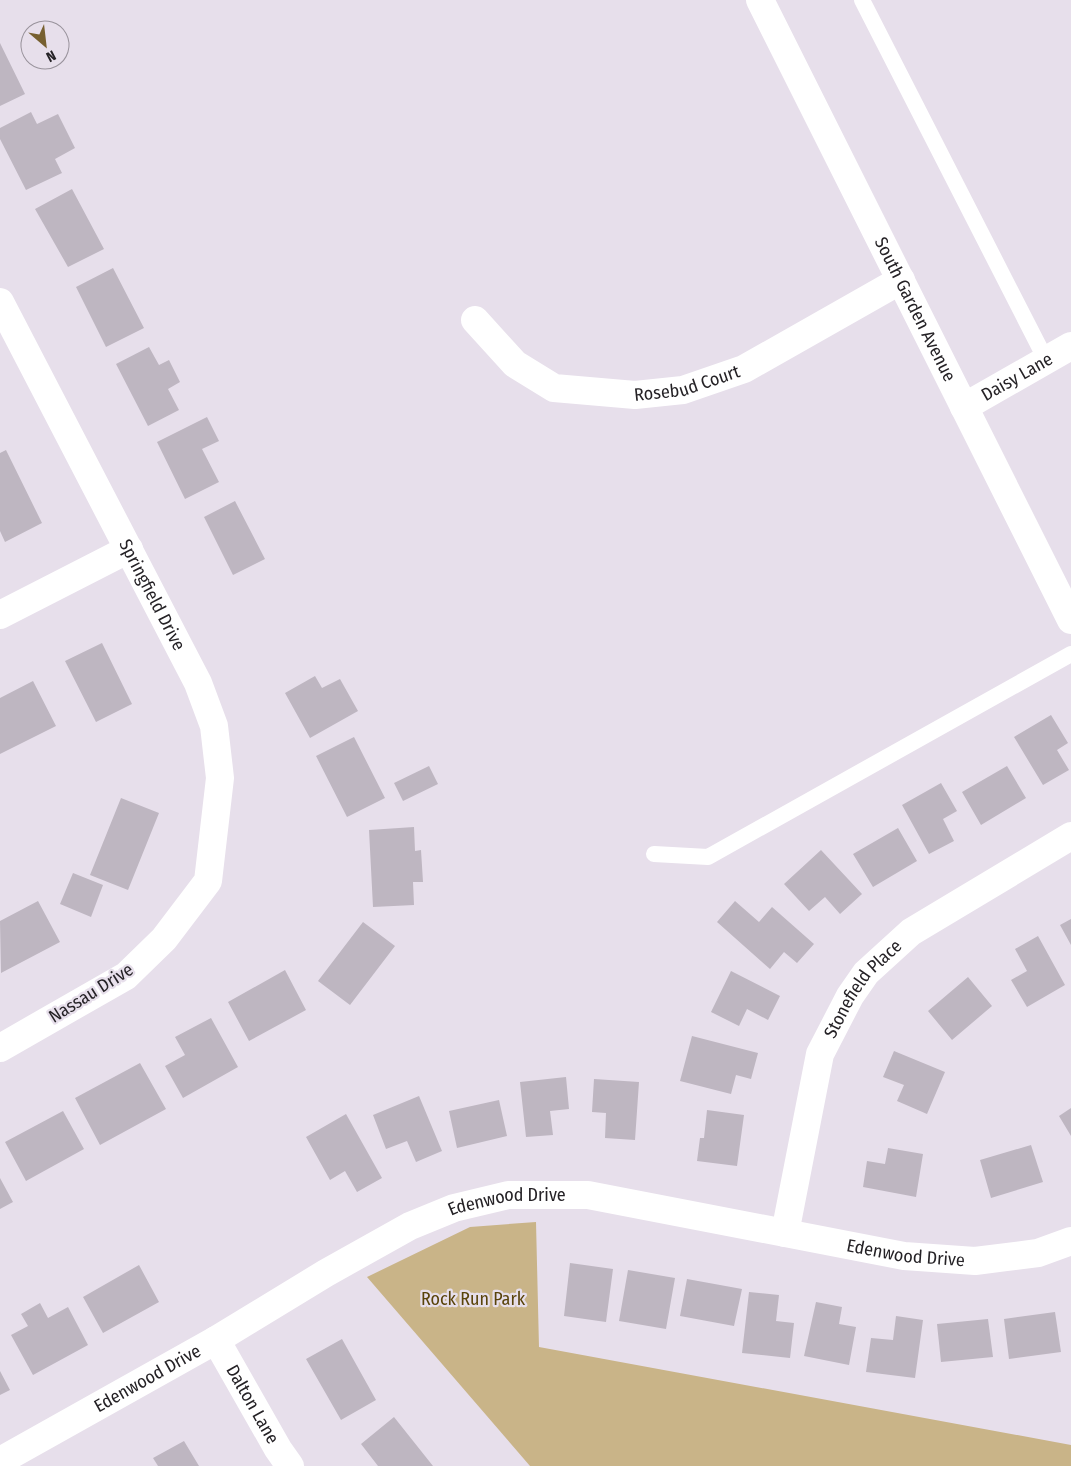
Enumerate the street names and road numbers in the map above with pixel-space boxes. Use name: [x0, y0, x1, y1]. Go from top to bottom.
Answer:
street label: South Garden Avenue: [870, 233, 961, 385]
street label: Daisy Lane: [977, 348, 1057, 406]
street label: Rosebud Court: [633, 360, 743, 406]
street label: Springfield Drive: [114, 535, 190, 654]
street label: Stonefield Place: [819, 935, 906, 1042]
street label: Nassau Drive: [45, 958, 137, 1028]
street label: Edenwood Drive: [445, 1184, 566, 1220]
street label: Edenwood Drive: [845, 1234, 966, 1271]
street label: Edenwood Drive: [90, 1340, 205, 1417]
street label: Dalton Lane: [221, 1361, 284, 1448]

